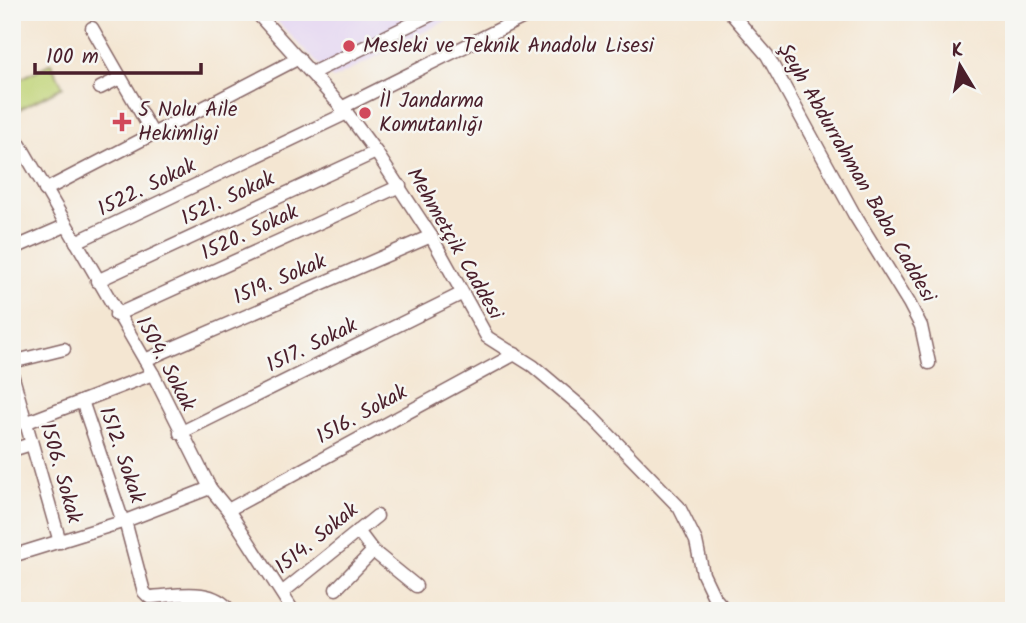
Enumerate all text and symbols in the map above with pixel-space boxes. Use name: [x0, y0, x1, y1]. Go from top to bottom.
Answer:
place label: Mesleki ve Teknik Anadolu Lisesi: [363, 30, 655, 63]
scale bar: [35, 32, 201, 76]
north arrow: [925, 32, 995, 102]
text: K: [949, 35, 966, 67]
street label: Şeyh Abdurrahman Baba Caddesi: [768, 37, 945, 310]
marker: Mesleki ve Teknik Anadolu Lisesi: [341, 38, 357, 54]
text: 100 m: [46, 41, 99, 74]
place label: İl Jandarma Komutanlığı: [379, 85, 484, 142]
place label: 5 Nolu Aile Hekimligi: [138, 94, 238, 151]
marker: İl Jandarma Komutanlığı: [357, 105, 373, 121]
marker: 5 Nolu Aile Hekimligi: [112, 112, 132, 132]
street label: 1522. Sokak: [92, 150, 202, 226]
street label: Mehmetçik Caddesi: [397, 162, 512, 327]
street label: 1521. Sokak: [176, 163, 281, 235]
street label: 1520. Sokak: [196, 196, 304, 270]
street label: 1519. Sokak: [228, 246, 332, 314]
street label: 1517. Sokak: [261, 310, 363, 382]
street label: 1504. Sokak: [126, 311, 204, 418]
street label: 1516. Sokak: [310, 376, 414, 454]
street label: 1512. Sokak: [89, 402, 153, 508]
street label: 1506. Sokak: [30, 419, 90, 528]
street label: 1514. Sokak: [268, 495, 366, 583]

